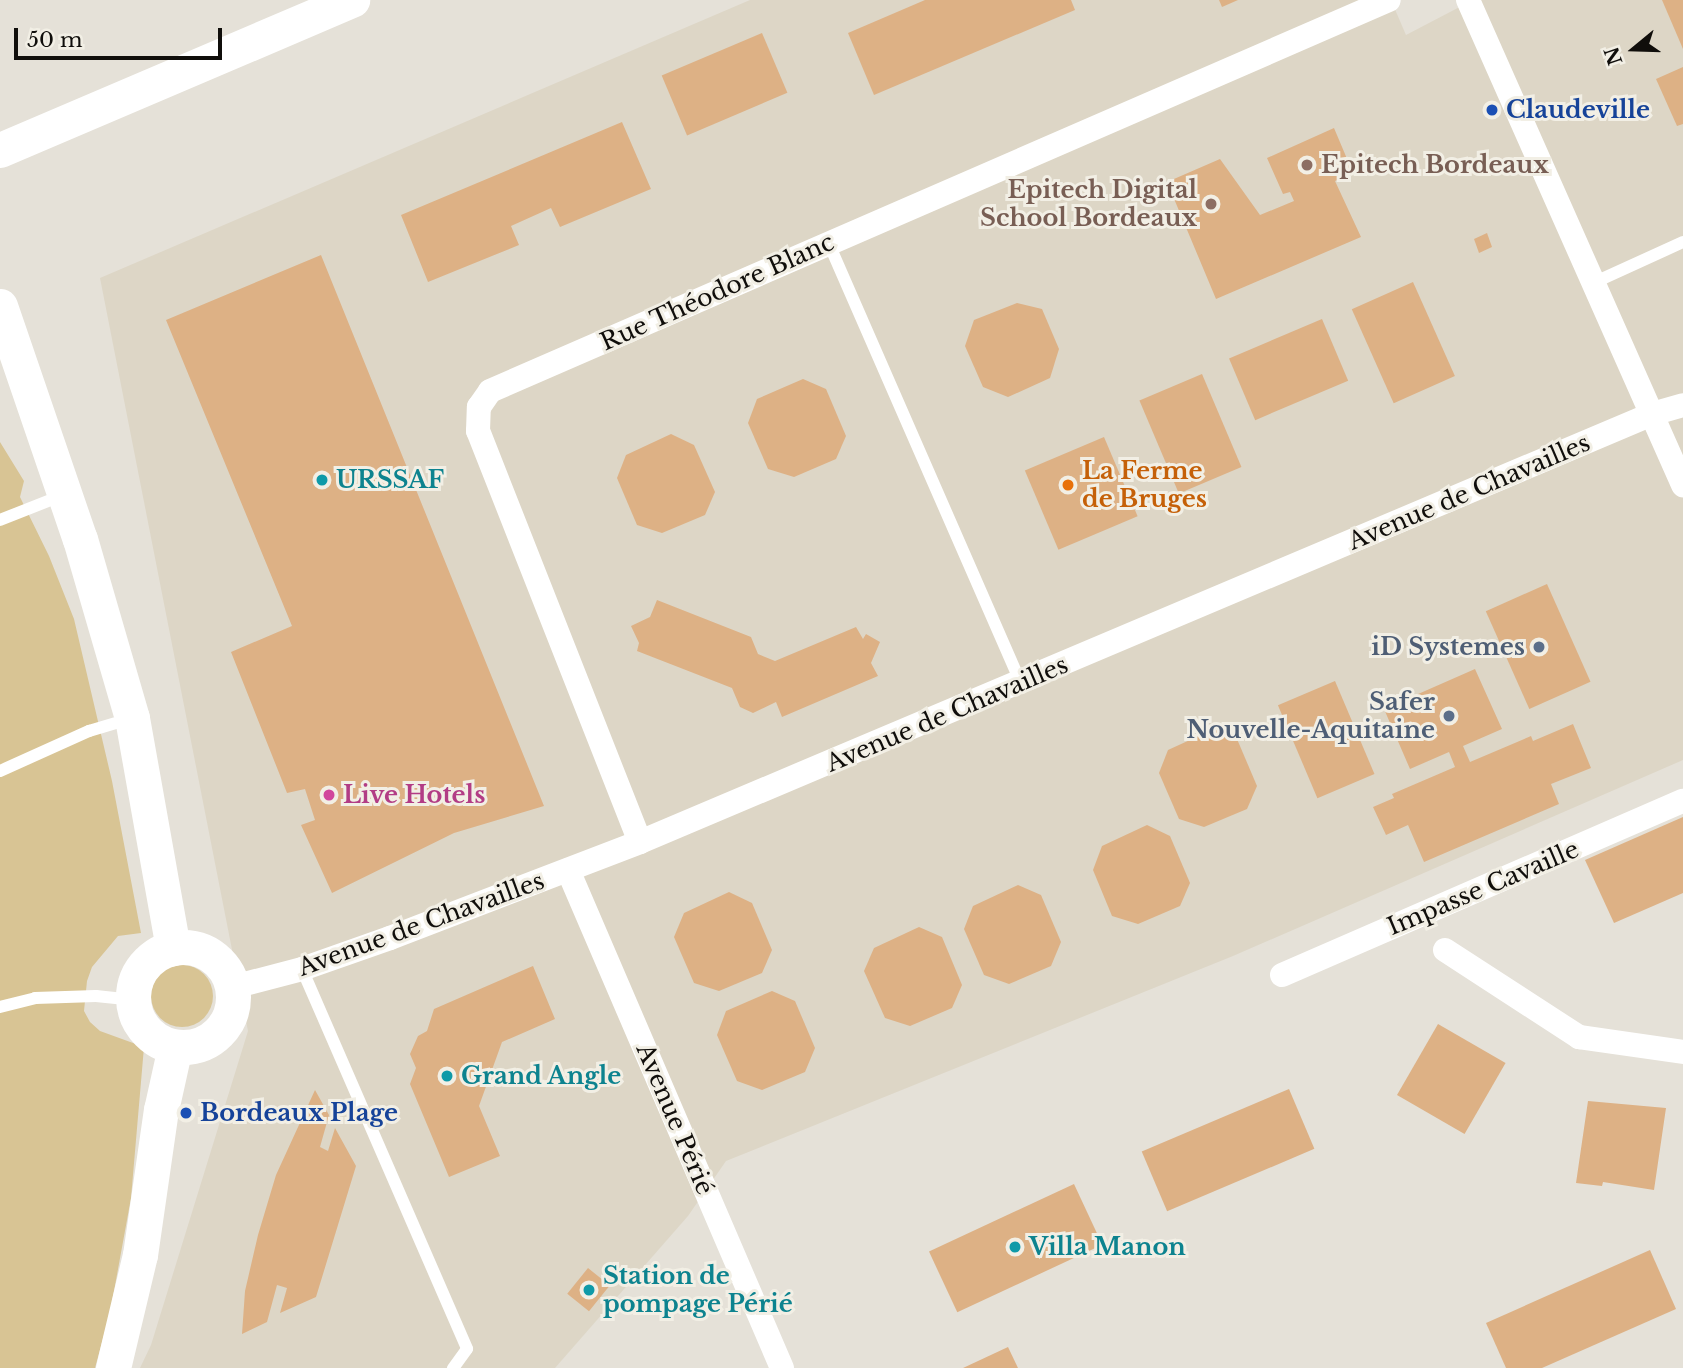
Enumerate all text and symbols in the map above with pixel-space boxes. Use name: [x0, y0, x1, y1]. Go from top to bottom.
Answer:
scale bar: [18, 14, 226, 58]
north arrow: [1599, 14, 1669, 84]
text: 50 m: [27, 27, 82, 53]
text: N: [1600, 44, 1627, 68]
place label: Claudeville: [1506, 96, 1650, 124]
marker: Claudeville: [1484, 102, 1500, 118]
place label: Epitech Bordeaux: [1321, 151, 1549, 179]
marker: Epitech Bordeaux: [1299, 157, 1315, 173]
place label: Epitech Digital School Bordeaux: [980, 176, 1197, 232]
marker: Epitech Digital School Bordeaux: [1203, 196, 1219, 212]
street label: Rue Théodore Blanc: [595, 227, 839, 357]
street label: Avenue de Chavailles: [1344, 428, 1594, 556]
place label: La Ferme de Bruges: [1082, 457, 1207, 513]
place label: URSSAF: [336, 466, 444, 494]
marker: URSSAF: [314, 472, 330, 488]
marker: La Ferme de Bruges: [1060, 477, 1076, 493]
place label: iD Systemes: [1371, 633, 1525, 661]
marker: iD Systemes: [1531, 639, 1547, 655]
street label: Avenue de Chavailles: [822, 650, 1072, 778]
place label: Safer Nouvelle-Aquitaine: [1187, 688, 1435, 744]
marker: Safer Nouvelle-Aquitaine: [1441, 708, 1457, 724]
place label: Live Hotels: [343, 781, 485, 809]
marker: Live Hotels: [321, 787, 337, 803]
street label: Impasse Cavaille: [1383, 835, 1583, 941]
street label: Avenue de Chavailles: [294, 866, 548, 982]
street label: Avenue Périé: [630, 1039, 720, 1199]
place label: Grand Angle: [461, 1062, 622, 1090]
marker: Grand Angle: [439, 1068, 455, 1084]
place label: Bordeaux Plage: [200, 1099, 398, 1127]
marker: Bordeaux Plage: [178, 1105, 194, 1121]
place label: Villa Manon: [1029, 1233, 1186, 1261]
marker: Villa Manon: [1007, 1239, 1023, 1255]
place label: Station de pompage Périé: [603, 1262, 793, 1318]
marker: Station de pompage Périé: [581, 1282, 597, 1298]

